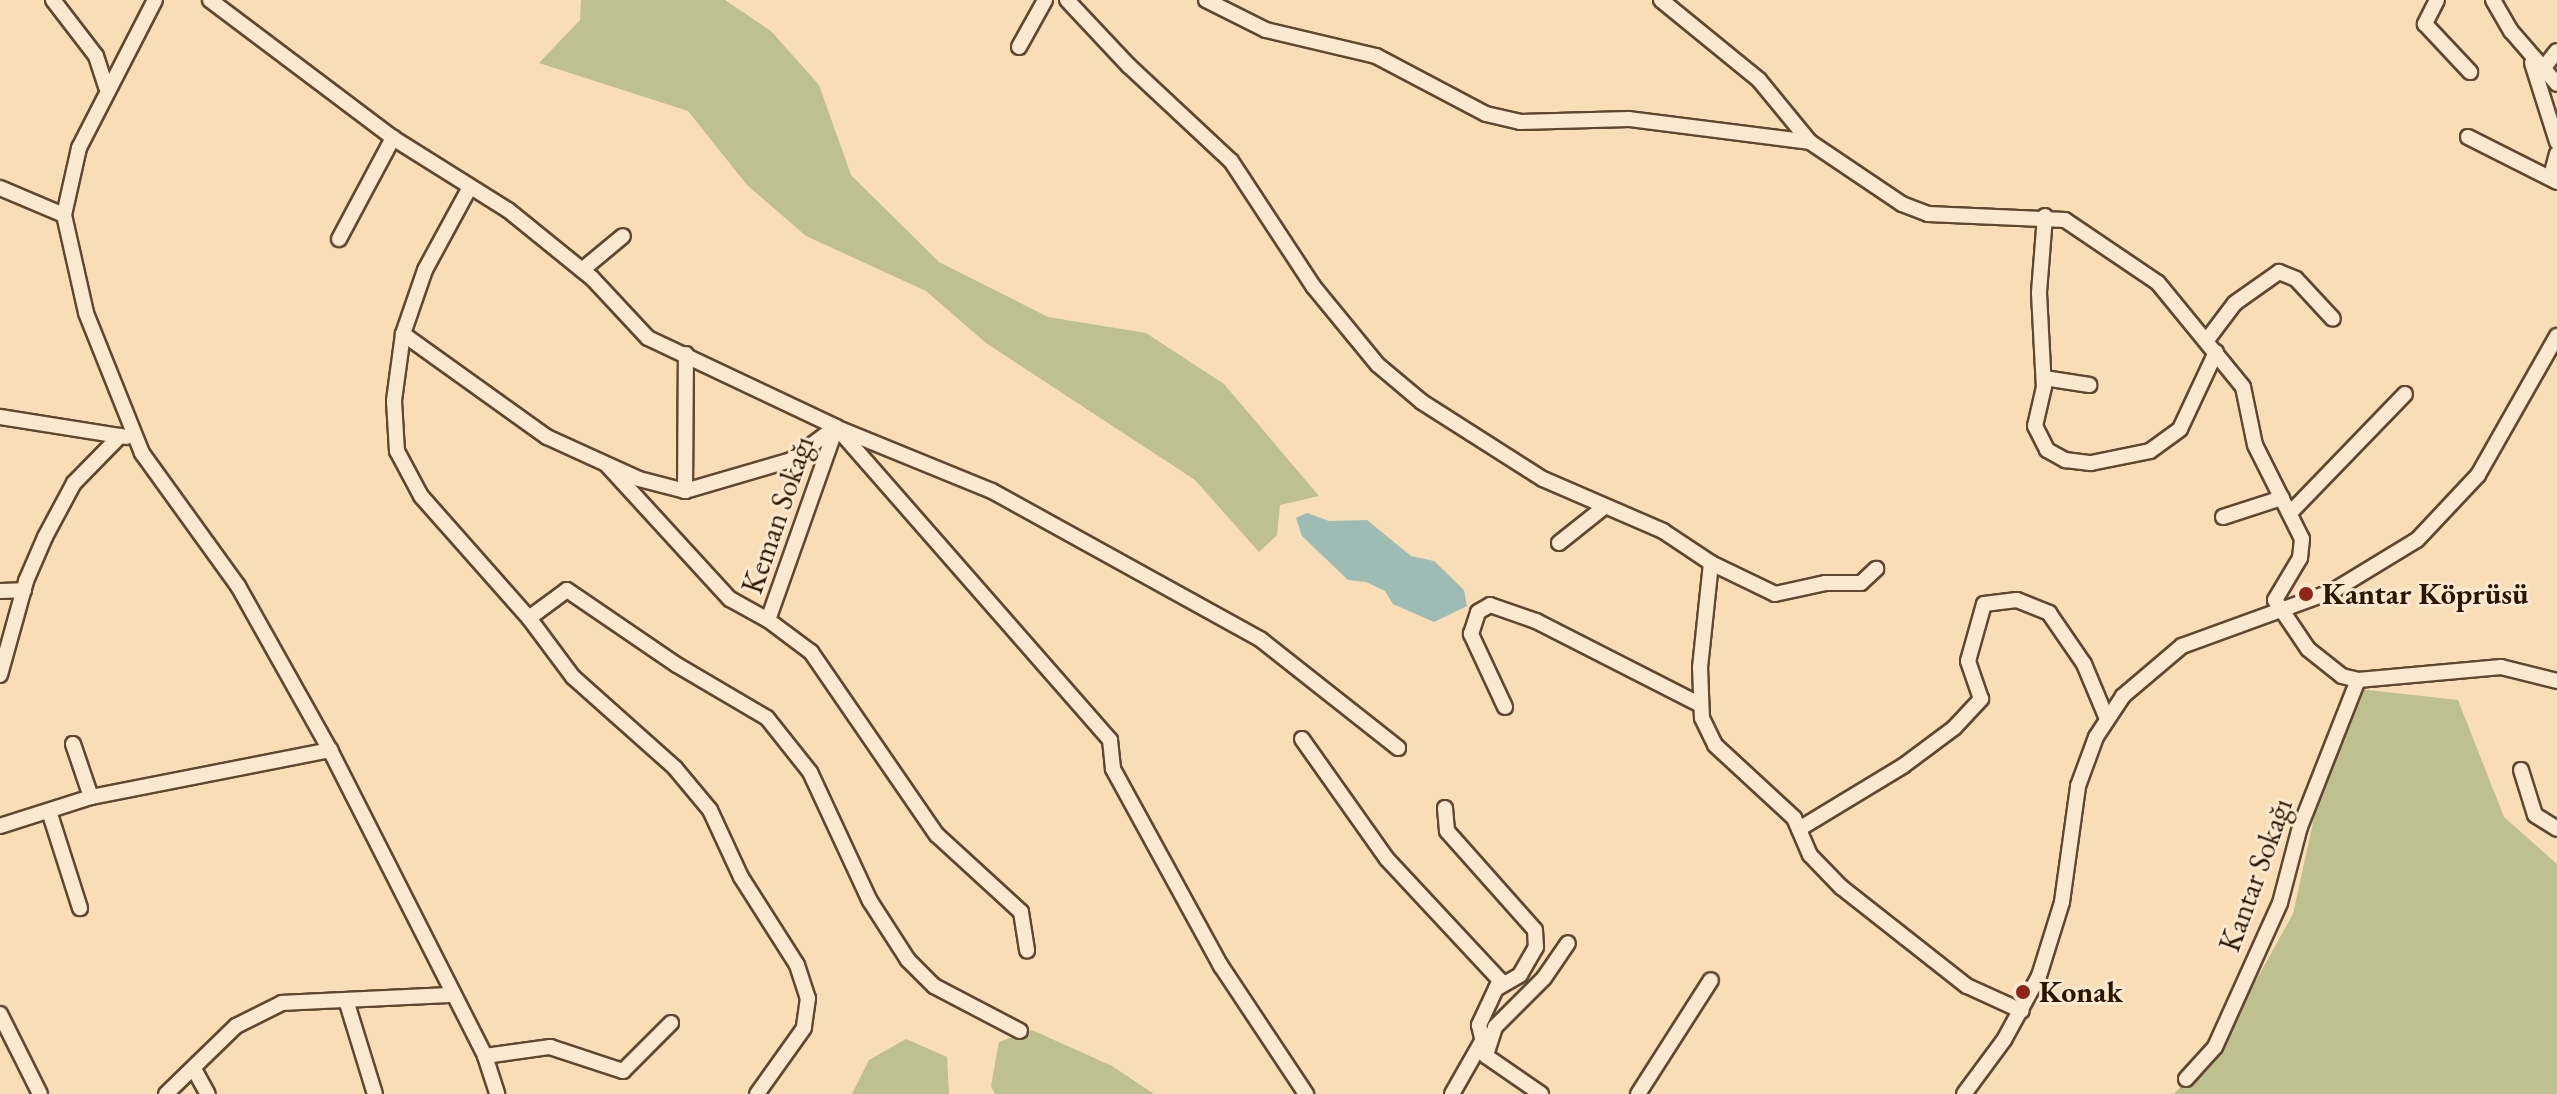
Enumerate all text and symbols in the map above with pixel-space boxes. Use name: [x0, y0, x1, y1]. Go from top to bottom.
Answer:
street label: Keman Sokağı: [734, 432, 822, 598]
place label: Kantar Köprüsü: [2322, 576, 2529, 612]
marker: Kantar Köprüsü: [2297, 585, 2315, 603]
street label: Kantar Sokağı: [2212, 793, 2300, 957]
place label: Konak: [2039, 974, 2123, 1010]
marker: Konak: [2014, 983, 2032, 1001]

